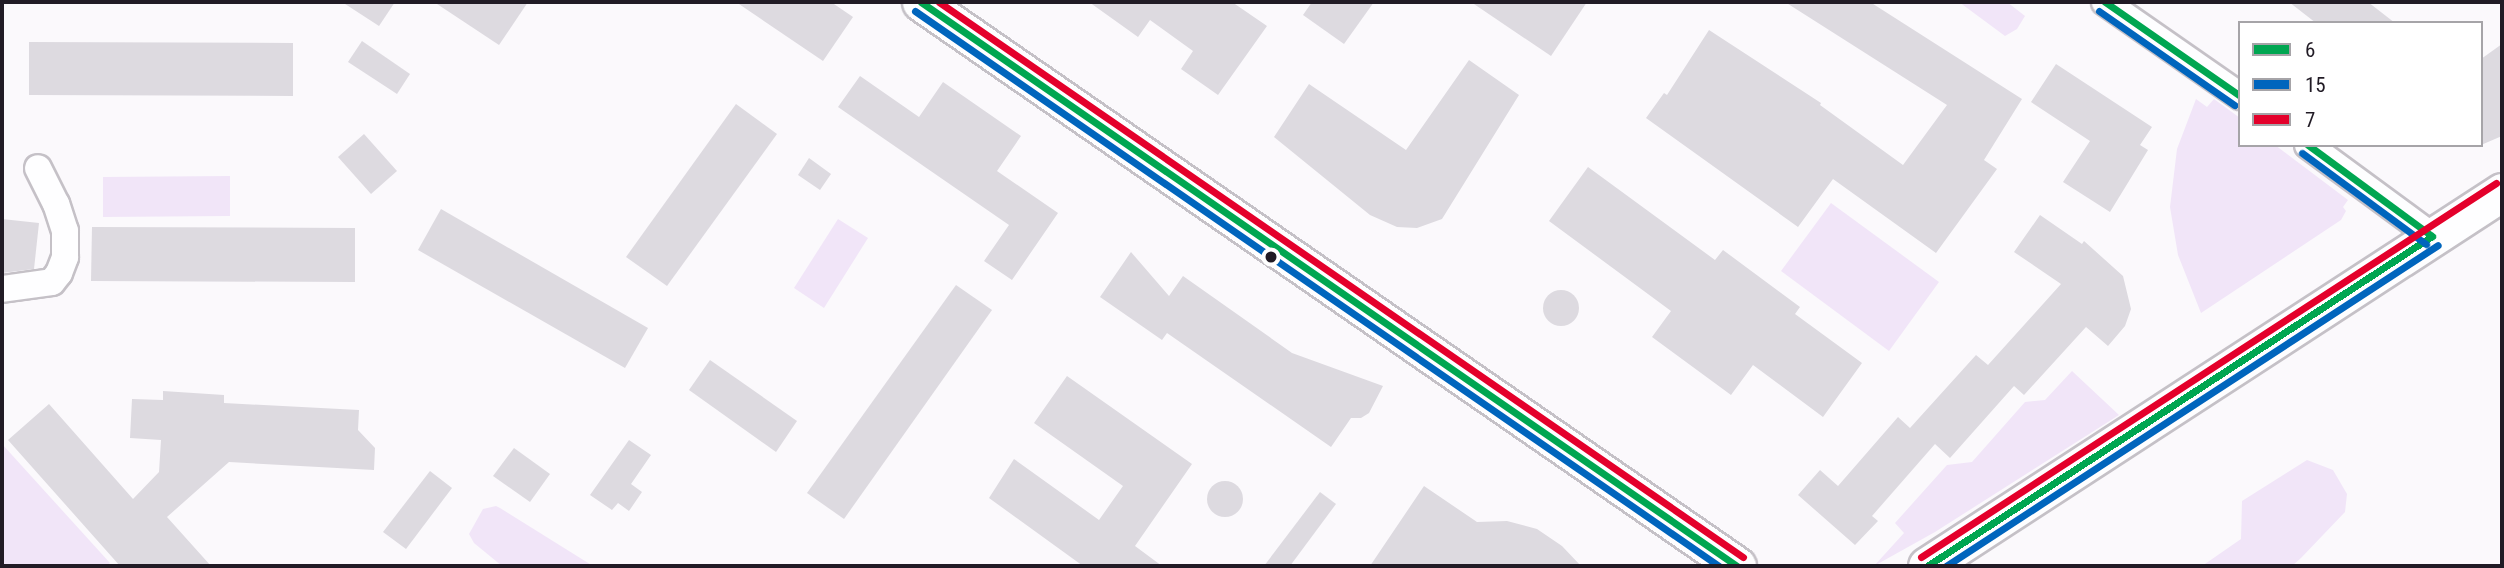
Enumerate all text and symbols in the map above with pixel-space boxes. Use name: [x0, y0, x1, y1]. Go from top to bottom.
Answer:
legend: [2238, 21, 2483, 147]
text: 6: [2305, 38, 2315, 62]
text: 15: [2305, 73, 2326, 97]
text: 7: [2305, 108, 2315, 132]
unlabelled marker: [1264, 250, 1278, 264]

